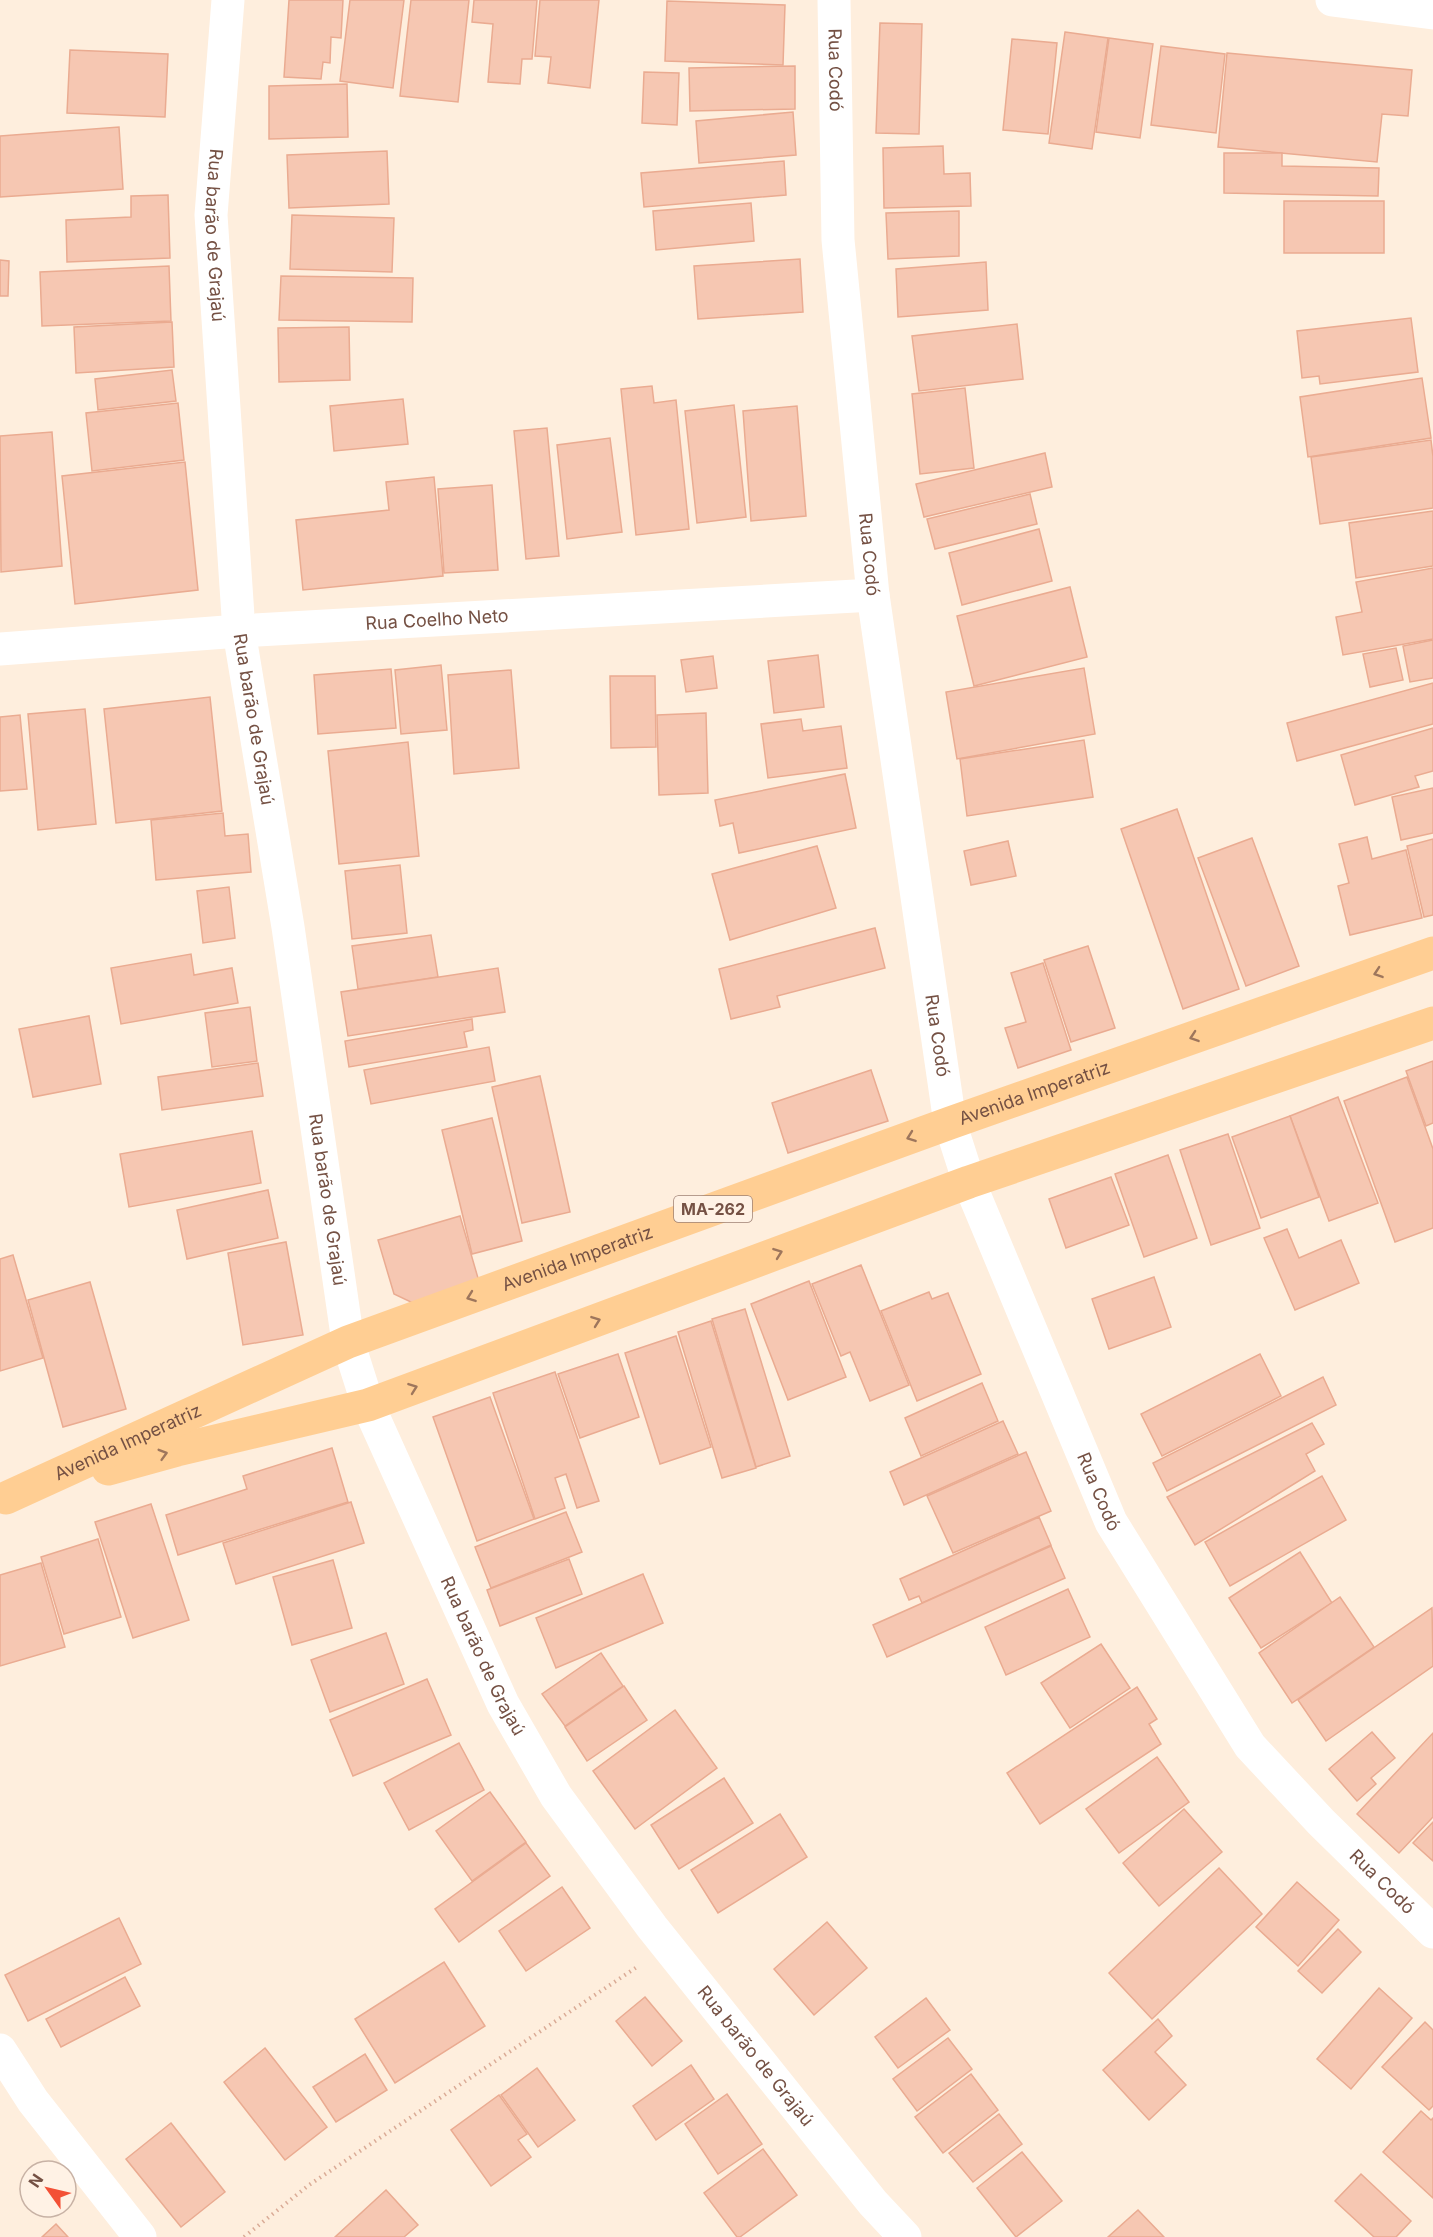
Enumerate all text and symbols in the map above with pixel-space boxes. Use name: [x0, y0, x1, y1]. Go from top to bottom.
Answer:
street label: Rua Codó: [824, 28, 847, 112]
street label: Rua barão de Grajaú: [201, 148, 229, 323]
street label: Rua Codó: [855, 512, 884, 597]
street label: Rua Coelho Neto: [365, 605, 509, 634]
street label: Rua barão de Grajaú: [230, 632, 279, 806]
one-way arrow: [1373, 965, 1384, 978]
street label: Rua Codó: [921, 993, 954, 1078]
one-way arrow: [1189, 1030, 1200, 1043]
street label: Avenida Imperatriz: [956, 1057, 1113, 1129]
street label: Rua barão de Grajaú: [305, 1112, 351, 1287]
one-way arrow: [906, 1130, 917, 1143]
road number: MA-262: [674, 1196, 752, 1222]
street label: Avenida Imperatriz: [499, 1221, 656, 1295]
one-way arrow: [772, 1247, 783, 1260]
one-way arrow: [466, 1290, 477, 1302]
one-way arrow: [590, 1315, 600, 1328]
one-way arrow: [407, 1383, 418, 1396]
street label: Avenida Imperatriz: [51, 1399, 204, 1484]
one-way arrow: [158, 1449, 168, 1461]
street label: Rua Codó: [1073, 1449, 1125, 1535]
street label: Rua barão de Grajaú: [437, 1573, 530, 1739]
street label: Rua Codó: [1345, 1845, 1419, 1918]
street label: Rua barão de Grajaú: [693, 1981, 818, 2130]
north arrow: [18, 2159, 78, 2219]
text: N: [24, 2170, 47, 2191]

